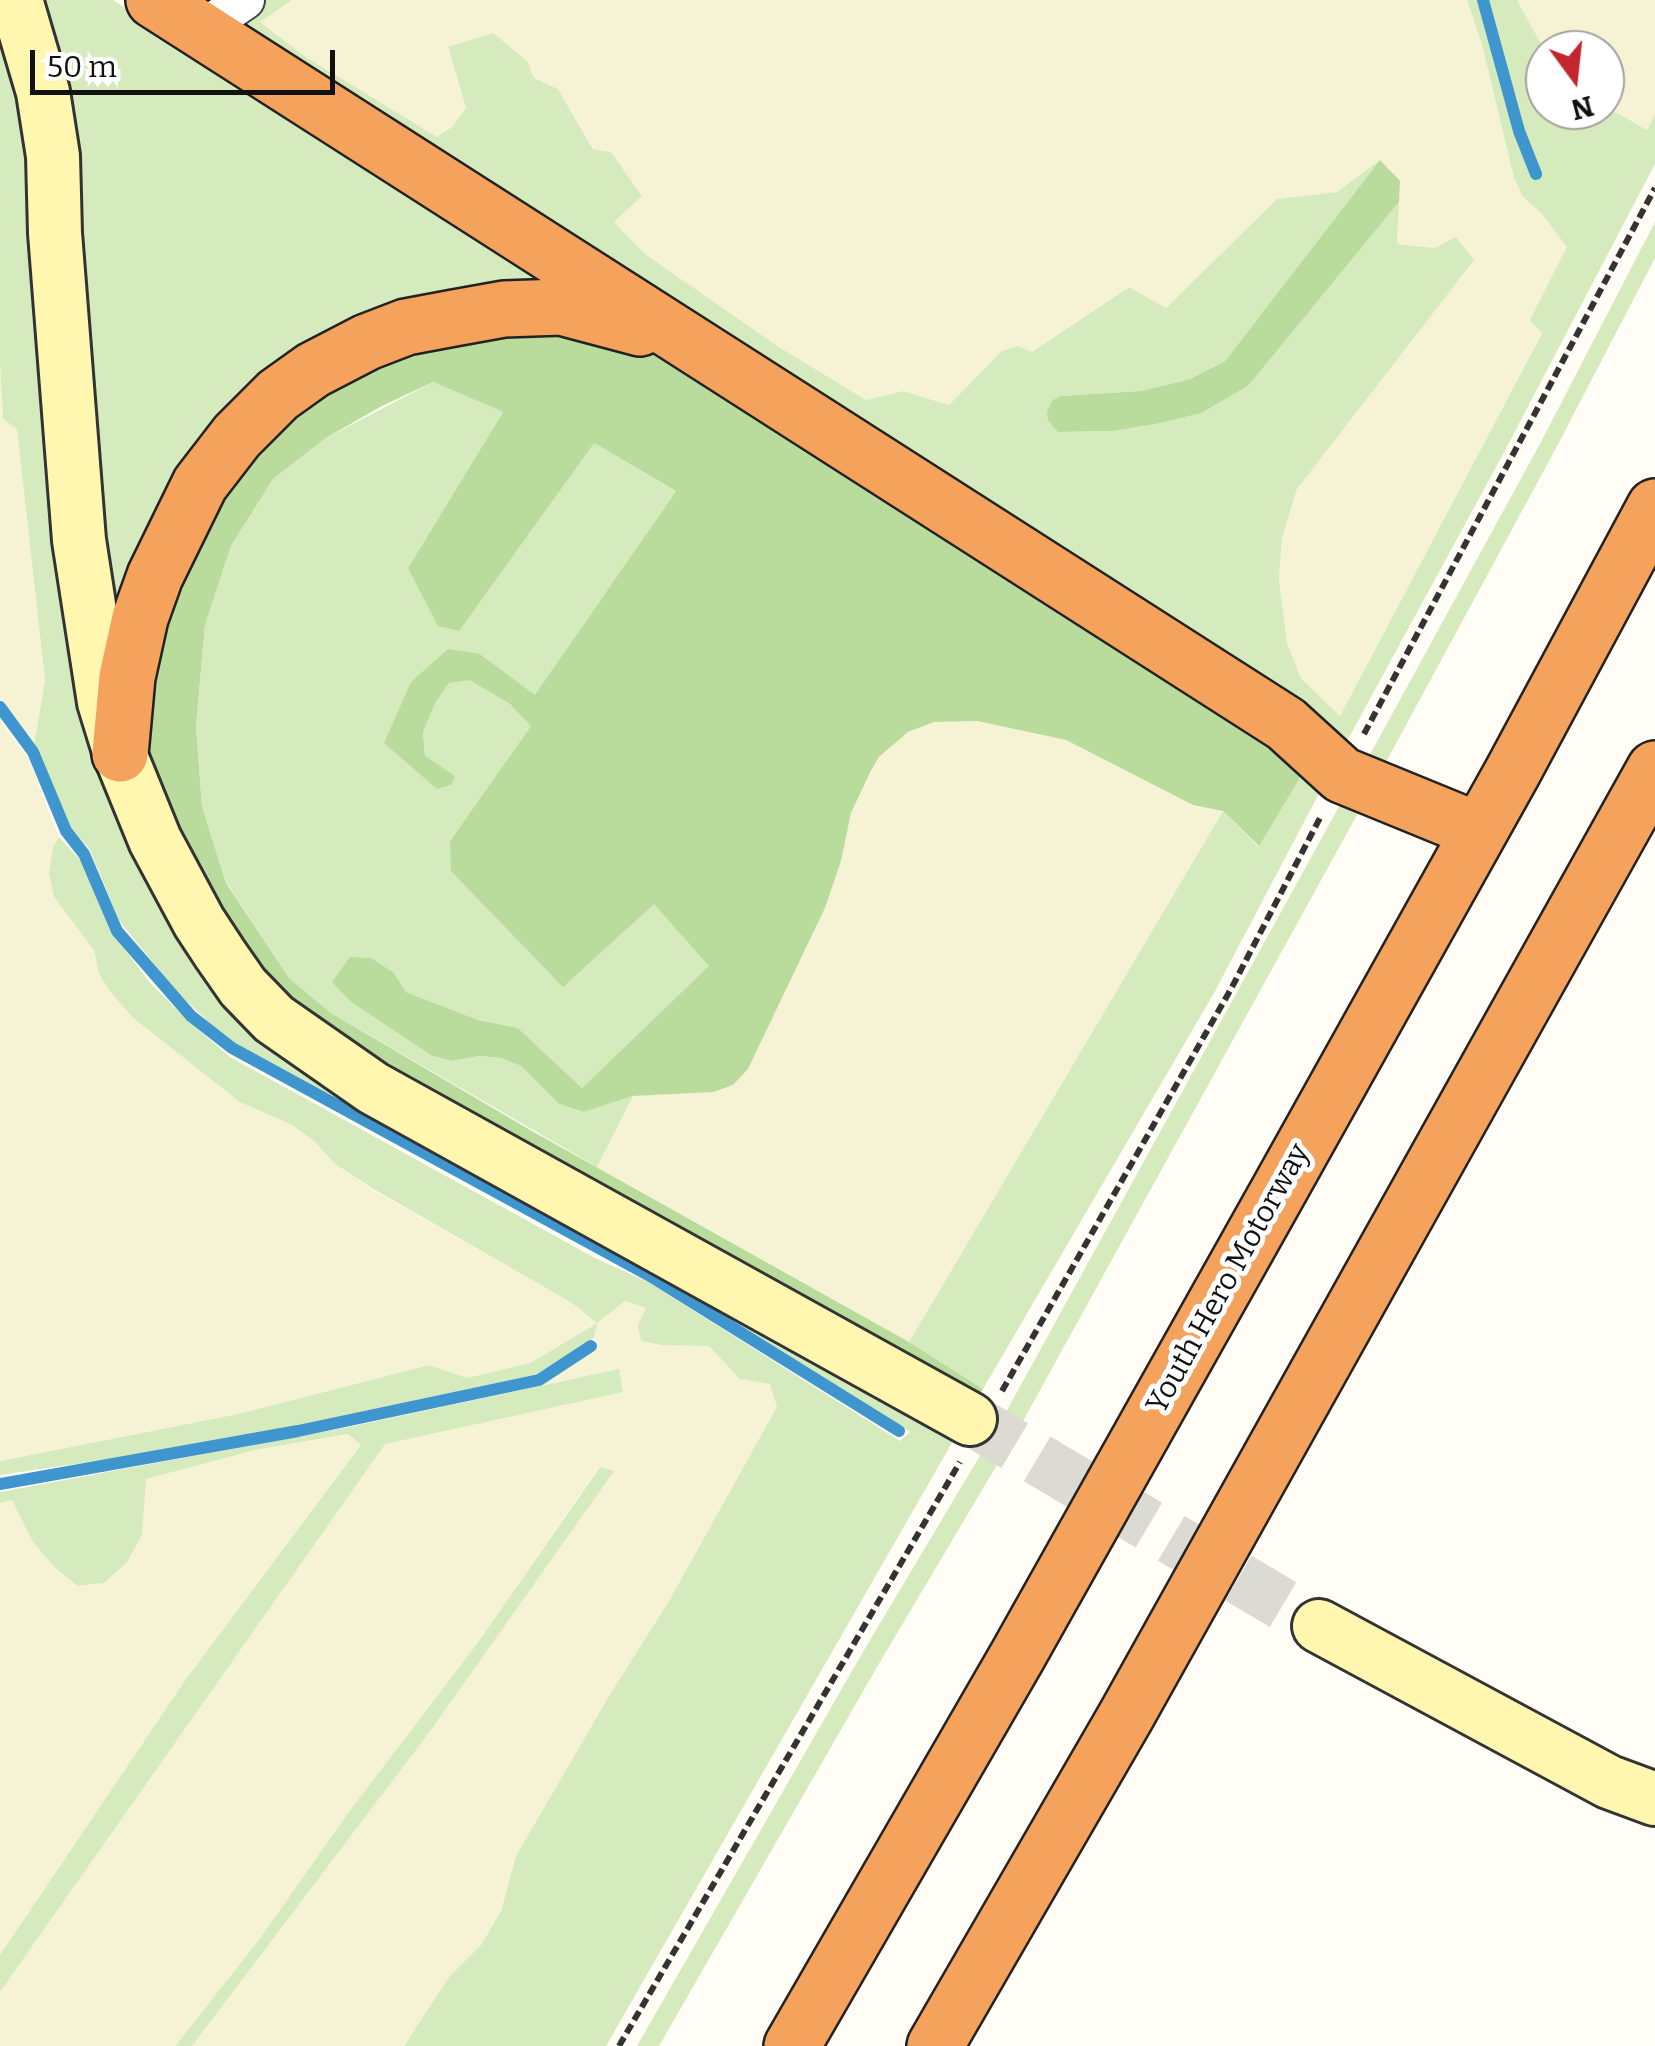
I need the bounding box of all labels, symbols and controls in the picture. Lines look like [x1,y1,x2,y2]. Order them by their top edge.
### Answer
scale bar [35,30,340,92]
north arrow [1525,30,1625,130]
text: 50 m [47,49,117,85]
text: N [1568,89,1597,126]
street label: Youth Hero Motorway [1140,1138,1318,1420]

